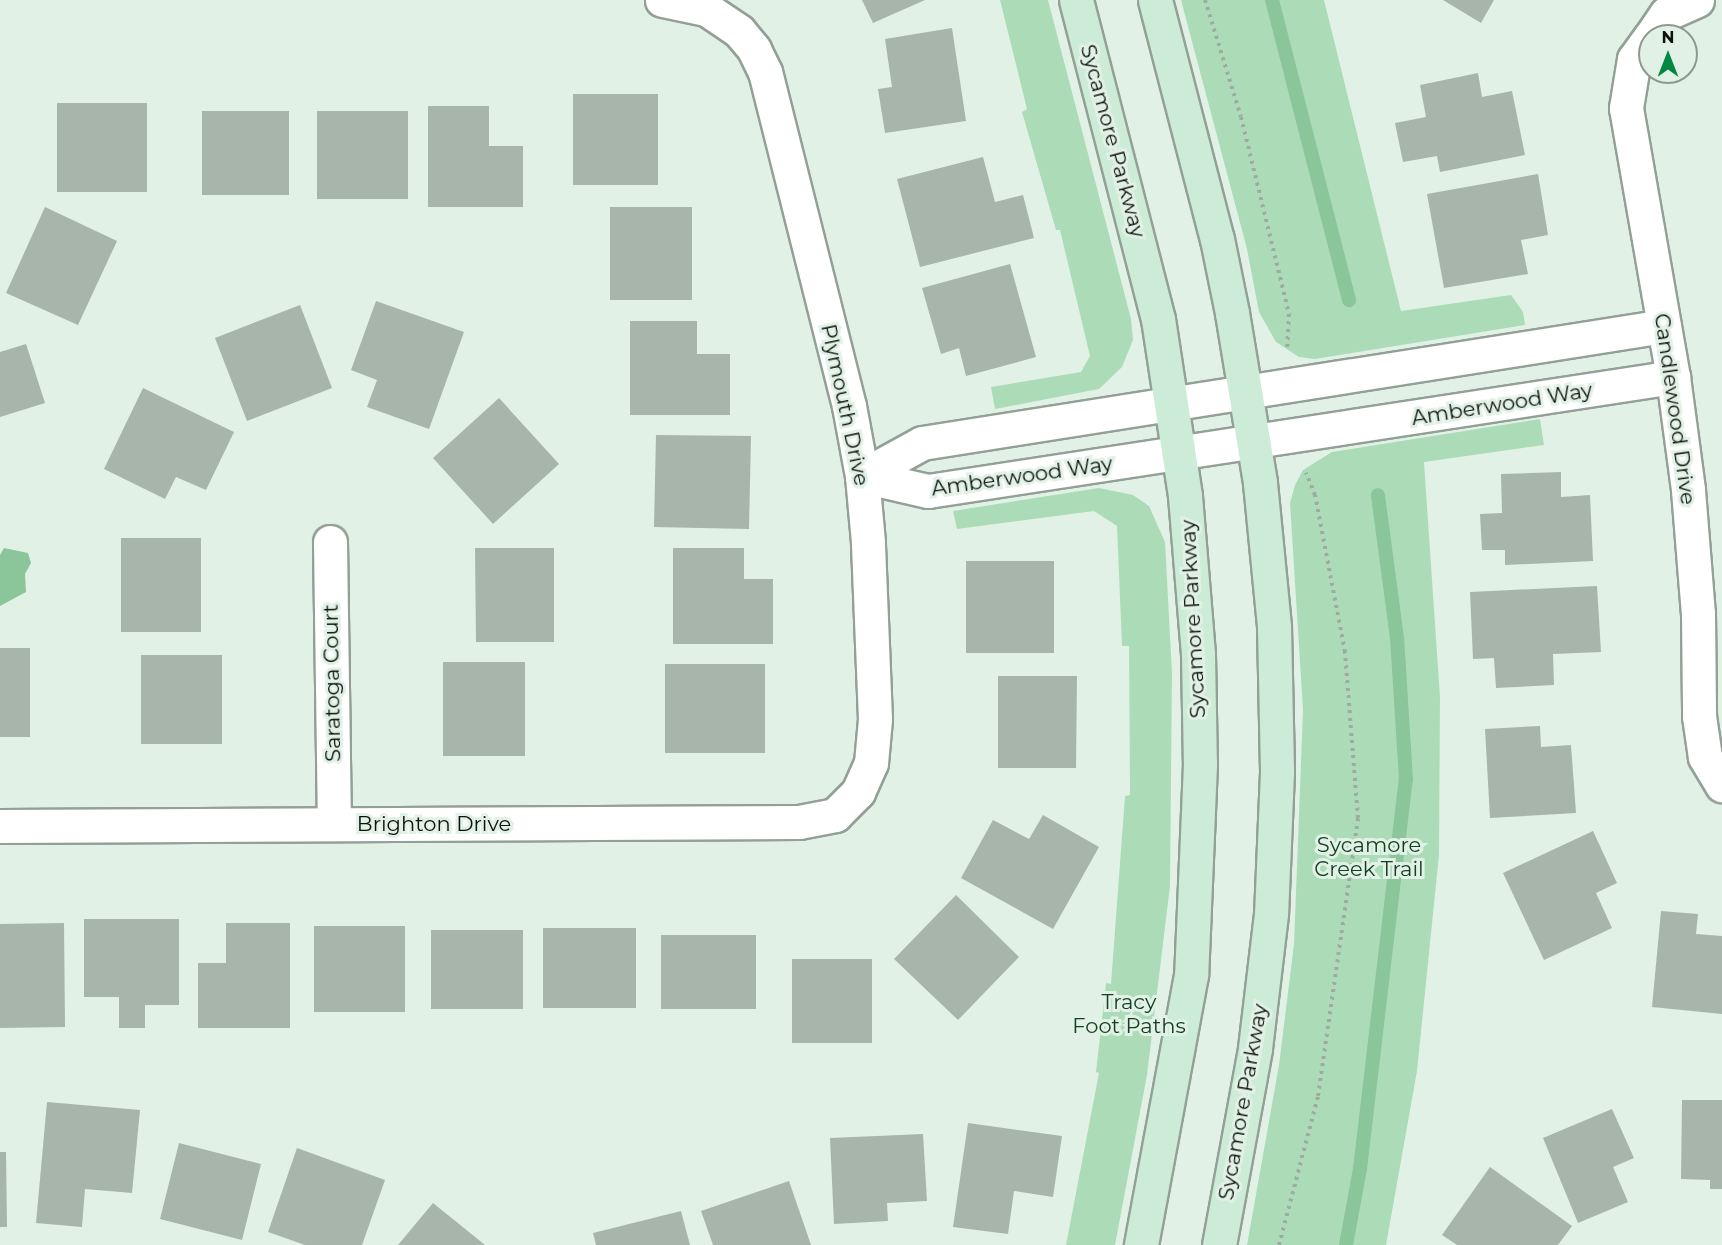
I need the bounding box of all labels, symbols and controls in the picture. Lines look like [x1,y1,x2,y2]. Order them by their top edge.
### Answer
north arrow [1638,24,1698,84]
text: N [1662,28,1674,47]
street label: Sycamore Parkway [1075,42,1151,240]
street label: Candlewood Drive [1649,312,1701,506]
street label: Plymouth Drive [816,322,874,488]
street label: Amberwood Way [1410,377,1594,431]
street label: Amberwood Way [930,451,1114,501]
street label: Sycamore Parkway [1175,519,1211,719]
street label: Saratoga Court [318,604,346,762]
street label: Brighton Drive [357,811,511,837]
park label: Sycamore Creek Trail [1314,832,1424,882]
park label: Tracy Foot Paths [1072,989,1186,1039]
street label: Sycamore Parkway [1213,1002,1273,1202]

